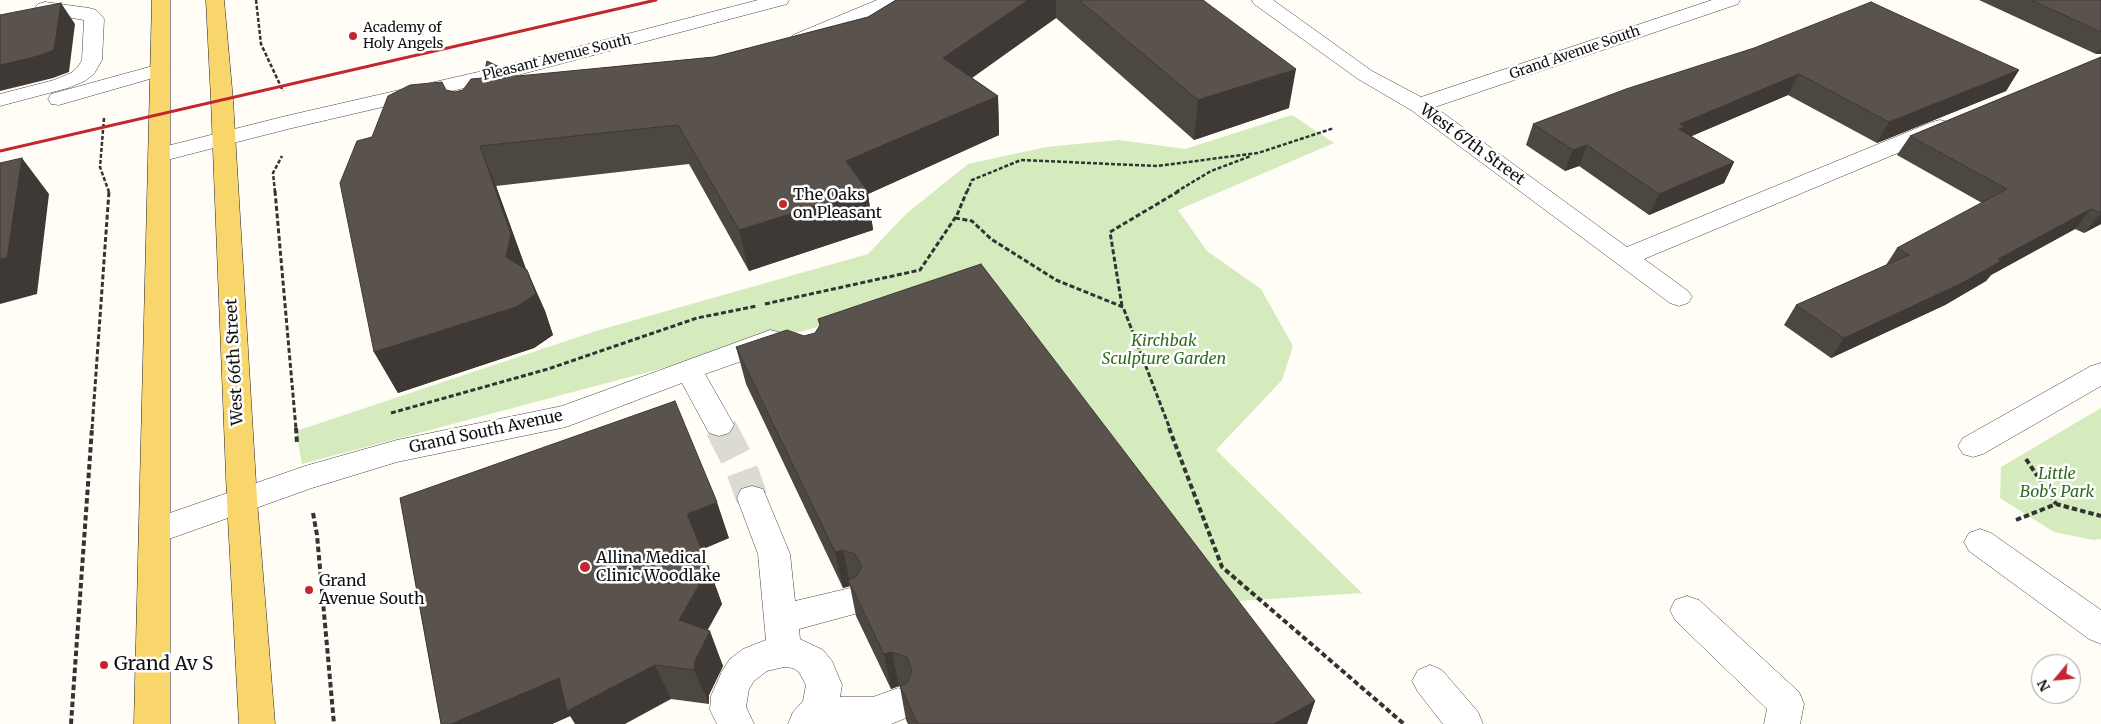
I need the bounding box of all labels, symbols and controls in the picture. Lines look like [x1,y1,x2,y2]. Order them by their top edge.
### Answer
place label: Academy of Holy Angels [363,20,443,52]
street label: Grand Avenue South [1508,23,1642,83]
marker: Academy of Holy Angels [347,30,359,42]
street label: Pleasant Avenue South [481,31,633,85]
street label: West 67th Street [1416,100,1528,190]
place label: The Oaks on Pleasant [793,185,882,223]
marker: The Oaks on Pleasant [777,198,789,210]
street label: West 66th Street [222,298,248,426]
park label: Kirchbak Sculpture Garden [1102,331,1226,369]
street label: Grand South Avenue [407,406,565,458]
park label: Little Bob's Park [2020,464,2094,502]
place label: Allina Medical Clinic Woodlake [596,548,720,586]
marker: Allina Medical Clinic Woodlake [578,560,592,574]
place label: Grand Avenue South [319,571,425,609]
marker: Grand Avenue South [303,584,315,596]
place label: Grand Av S [114,654,213,676]
north arrow [2031,654,2081,704]
marker: Grand Av S [98,659,110,671]
text: N [2033,676,2054,695]

